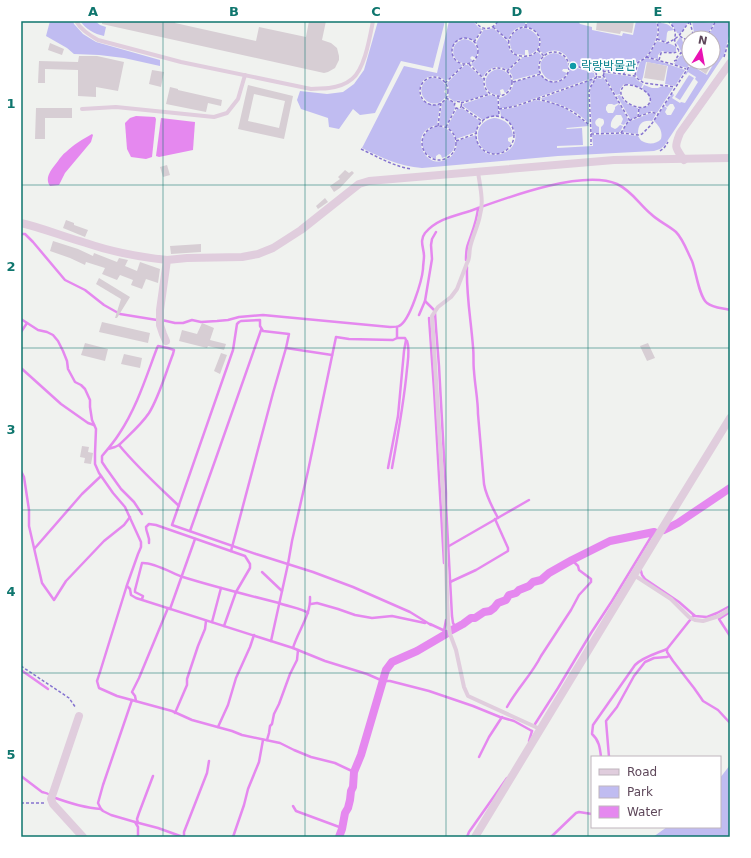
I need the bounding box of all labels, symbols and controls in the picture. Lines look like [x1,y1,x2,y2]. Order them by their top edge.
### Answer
text: A [88,4,98,19]
text: B [229,4,239,19]
text: C [371,4,381,19]
text: D [512,4,523,19]
text: E [654,4,662,19]
north arrow [681,30,721,70]
text: N [697,33,709,48]
place label: 락랑박물관 [581,59,636,73]
marker: 락랑박물관 [568,61,578,71]
text: 1 [6,96,16,111]
text: 2 [6,259,16,274]
text: 3 [6,422,16,437]
text: 4 [6,584,16,599]
text: 5 [6,747,16,762]
legend [591,756,721,828]
text: Road [627,765,657,779]
text: Park [627,785,653,799]
text: Water [627,805,663,819]

